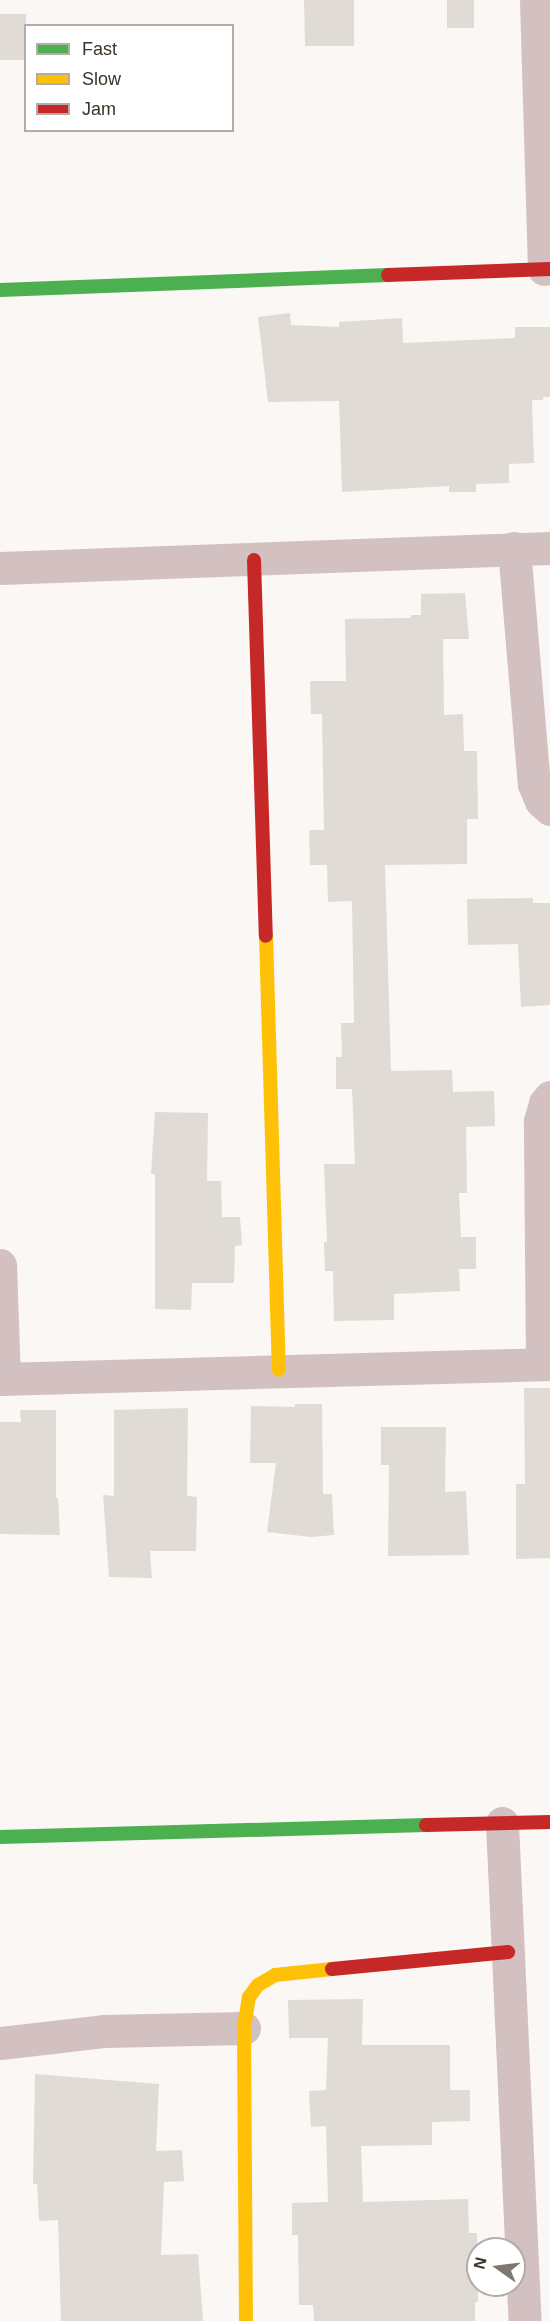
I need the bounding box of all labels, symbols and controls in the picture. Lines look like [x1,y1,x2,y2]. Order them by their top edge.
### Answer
legend [24,24,234,132]
text: Fast [82,39,117,59]
text: Slow [82,69,121,89]
text: Jam [82,99,116,119]
north arrow [466,2237,526,2297]
text: N [470,2255,490,2271]

